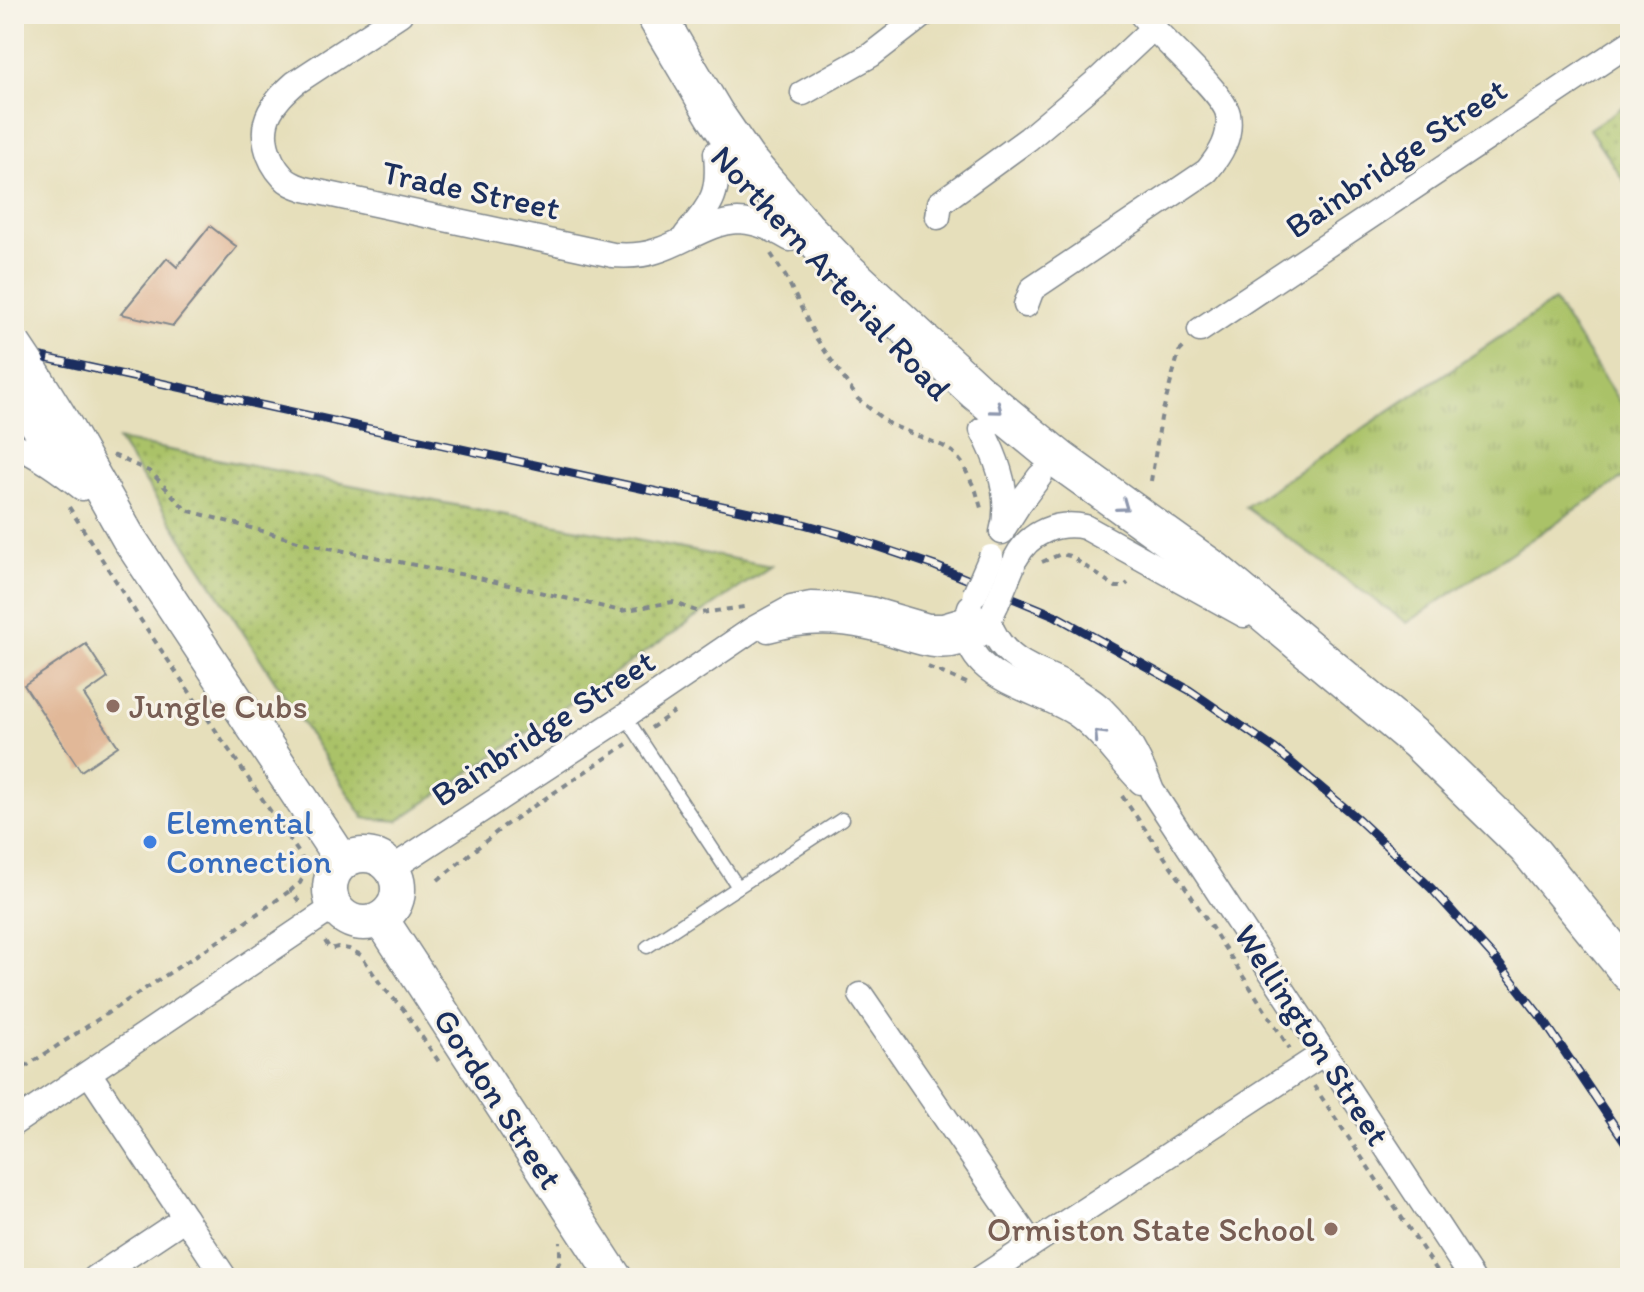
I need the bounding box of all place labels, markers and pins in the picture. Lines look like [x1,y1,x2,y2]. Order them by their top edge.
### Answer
place label: Jungle Cubs [129,686,308,727]
marker: Jungle Cubs [104,697,122,715]
place label: Elemental Connection [166,802,332,882]
marker: Elemental Connection [141,833,159,851]
place label: Ormiston State School [987,1209,1315,1250]
marker: Ormiston State School [1322,1220,1340,1238]

